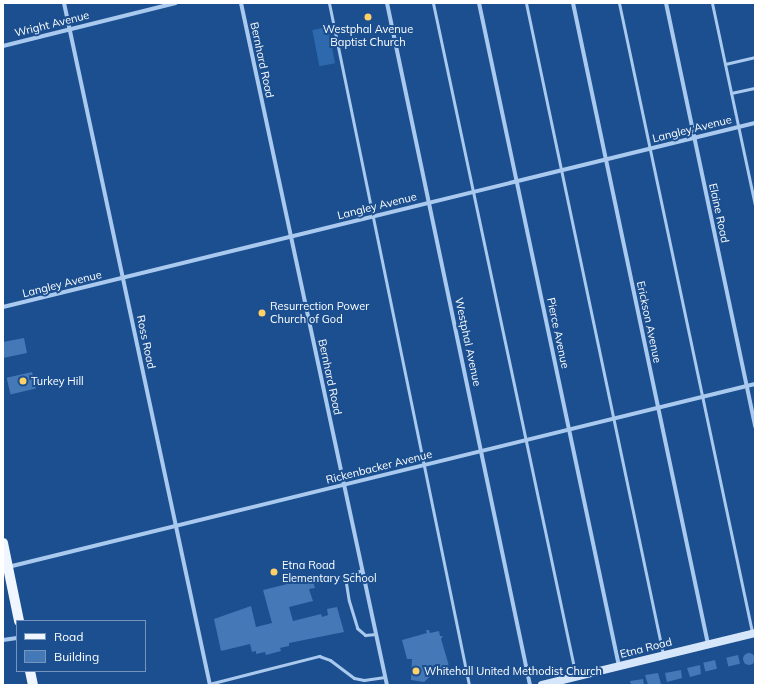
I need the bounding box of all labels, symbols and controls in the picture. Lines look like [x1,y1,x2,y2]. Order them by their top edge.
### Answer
street label: Wright Avenue [13,8,91,40]
marker: Westphal Avenue Baptist Church [363,12,373,22]
street label: Bernhard Road [248,21,276,99]
place label: Westphal Avenue Baptist Church [323,23,413,49]
street label: Langley Avenue [651,113,733,145]
street label: Elaine Road [706,182,732,244]
street label: Langley Avenue [336,190,418,222]
street label: Langley Avenue [21,268,103,300]
street label: Erickson Avenue [634,280,664,364]
street label: Westphal Avenue [452,296,484,388]
street label: Pierce Avenue [544,296,572,370]
place label: Resurrection Power Church of God [270,300,369,326]
marker: Resurrection Power Church of God [257,308,267,318]
street label: Ross Road [134,314,158,370]
street label: Bernhard Road [316,338,344,416]
place label: Turkey Hill [31,374,84,388]
marker: Turkey Hill [18,376,28,386]
street label: Rickenbacker Avenue [325,447,433,487]
place label: Etna Road Elementary School [282,559,377,585]
marker: Etna Road Elementary School [269,567,279,577]
legend [16,620,146,672]
text: Road [54,629,83,644]
street label: Etna Road [619,635,673,661]
text: Building [54,649,99,664]
place label: Whitehall United Methodist Church [424,664,602,678]
marker: Whitehall United Methodist Church [411,666,421,676]

